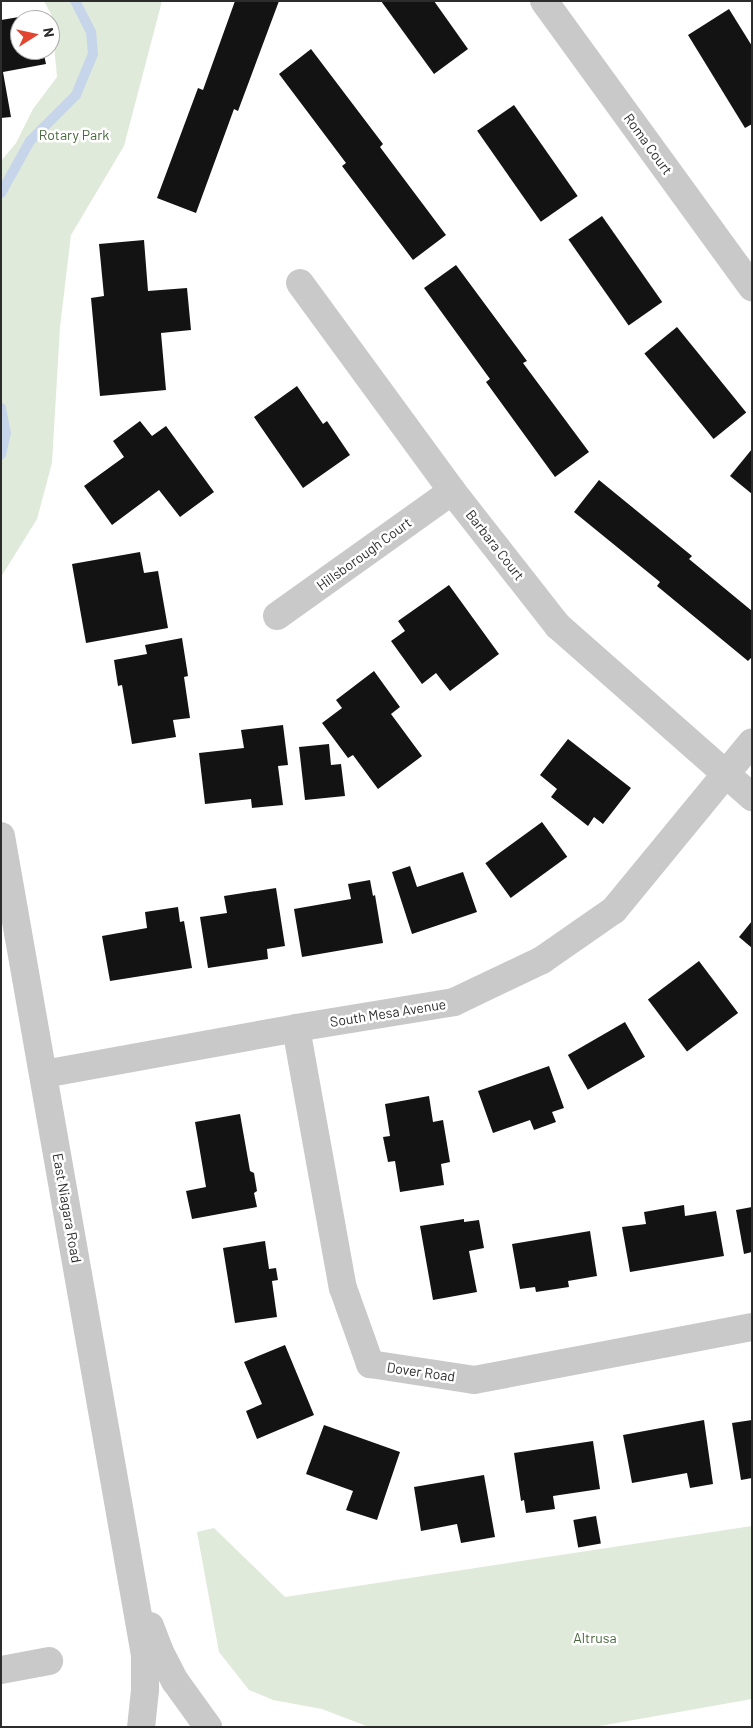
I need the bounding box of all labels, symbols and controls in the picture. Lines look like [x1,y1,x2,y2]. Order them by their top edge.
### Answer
north arrow [10,10,60,60]
text: N [40,26,58,39]
street label: Roma Court [620,110,676,178]
park label: Rotary Park [39,127,109,143]
street label: Barbara Court [462,506,528,584]
street label: Hillsborough Court [313,514,415,594]
street label: South Mesa Avenue [329,996,447,1030]
street label: East Niagara Road [49,1152,85,1264]
street label: Dover Road [386,1359,456,1385]
park label: Altrusa [573,1630,617,1646]

